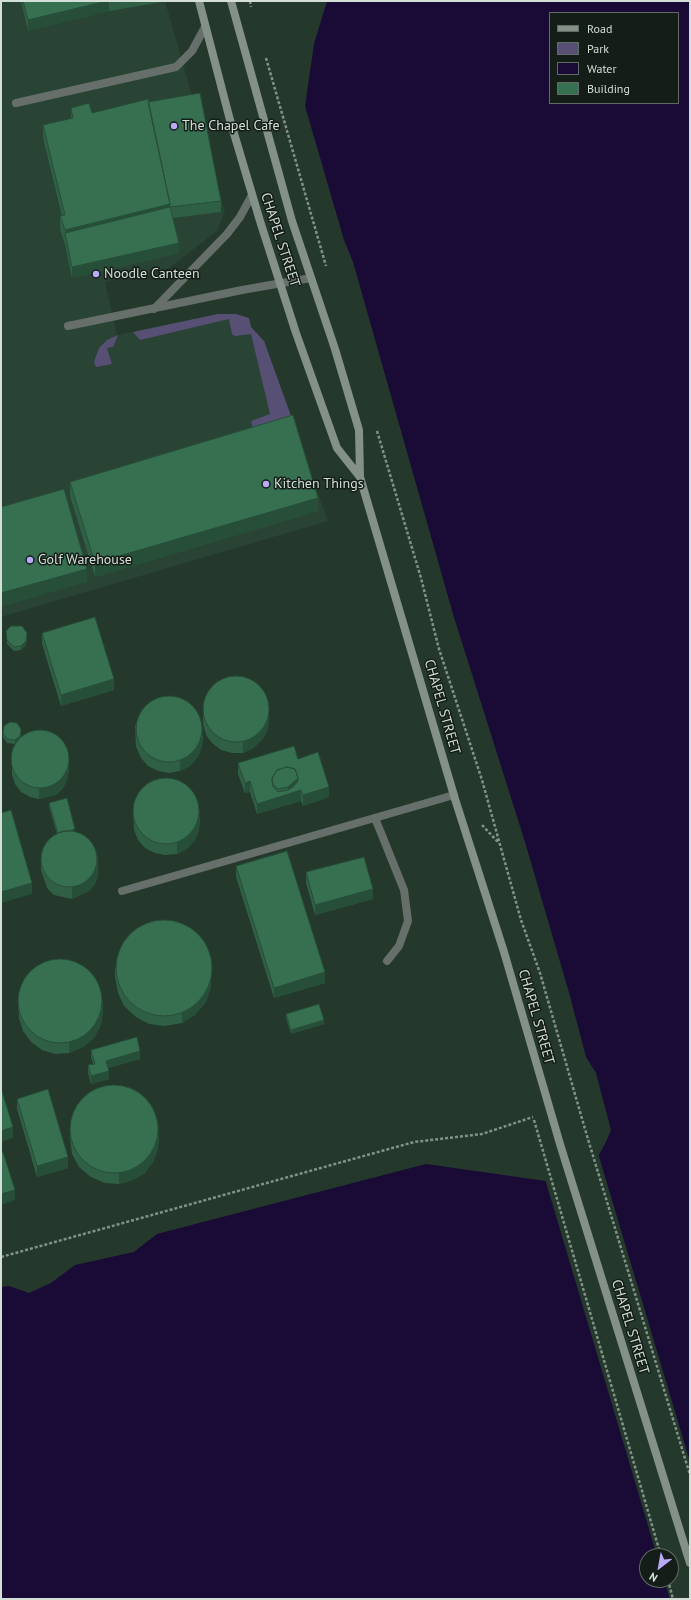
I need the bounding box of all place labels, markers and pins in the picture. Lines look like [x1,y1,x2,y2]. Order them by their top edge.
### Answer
place label: The Chapel Cafe [182,118,280,134]
marker: The Chapel Cafe [169,121,179,131]
place label: Noodle Canteen [104,266,200,282]
marker: Noodle Canteen [91,269,101,279]
place label: Kitchen Things [274,476,364,492]
marker: Kitchen Things [261,479,271,489]
place label: Golf Warehouse [38,552,132,568]
marker: Golf Warehouse [25,555,35,565]

